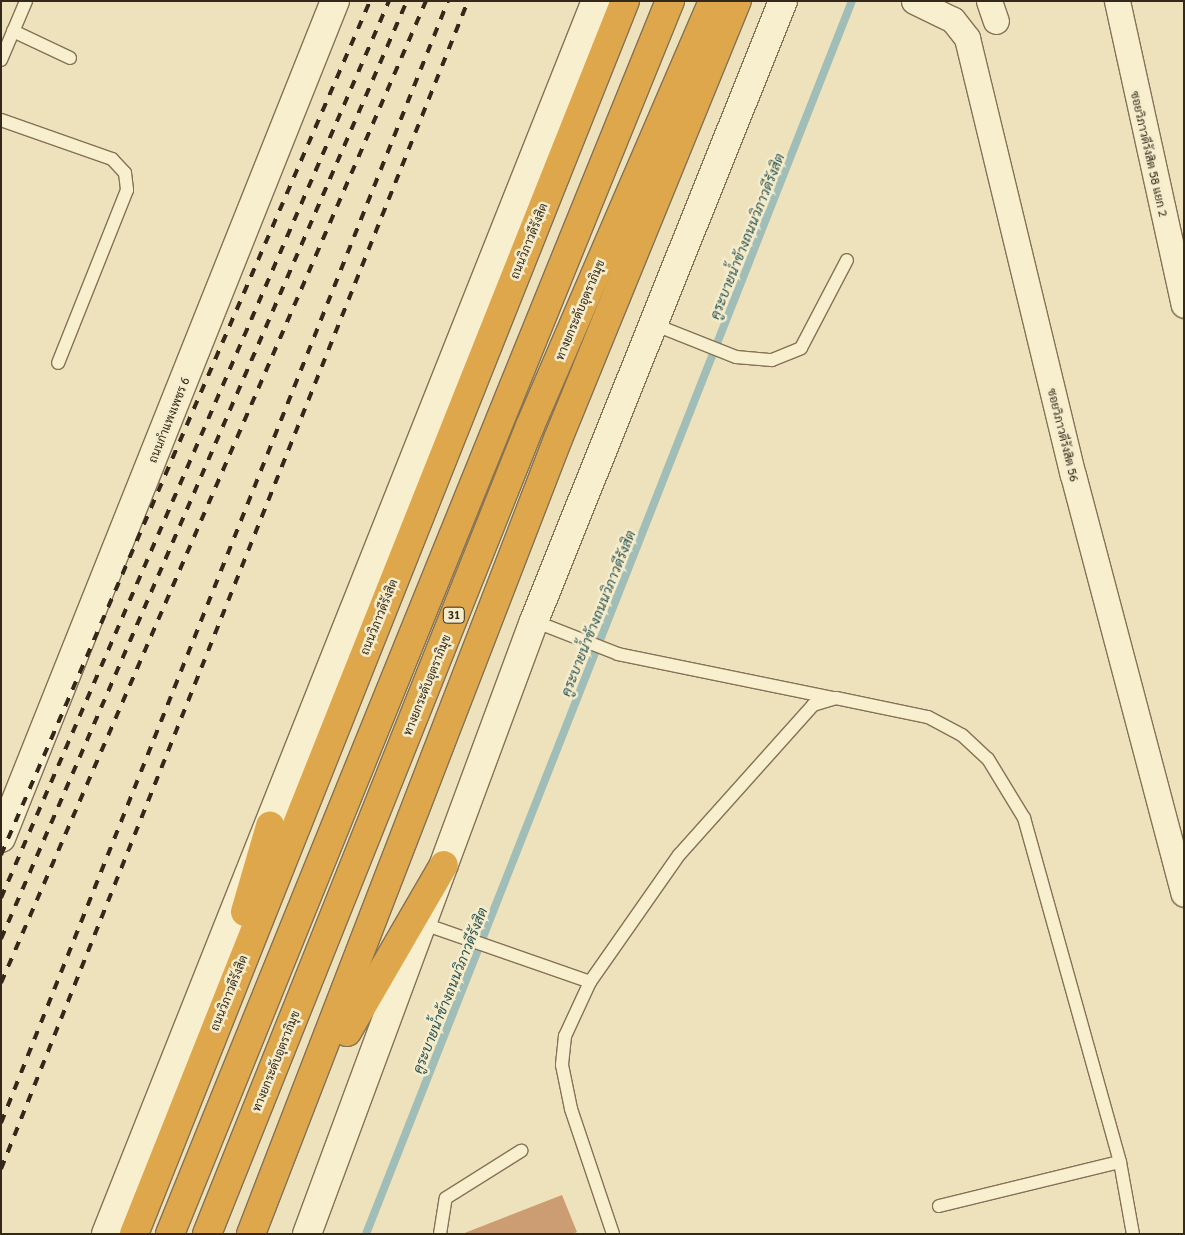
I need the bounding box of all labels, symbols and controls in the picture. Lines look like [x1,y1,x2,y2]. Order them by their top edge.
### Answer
street label: ซอยวิภาวดีรังสิต 58 แยก 2 [1128,90,1170,218]
water label: คูระบายน้ำข้างถนนวิภาวดีรังสิต [705,151,787,321]
street label: ถนนวิภาวดีรังสิต [507,201,551,281]
street label: ทางยกระดับอุตราภิมุข [552,258,608,362]
street label: ถนนกำแพงเพชร 6 [145,375,193,465]
street label: ซอยวิภาวดีรังสิต 56 [1044,387,1082,483]
water label: คูระบายน้ำข้างถนนวิภาวดีรังสิต [556,528,638,698]
street label: ถนนวิภาวดีรังสิต [357,577,401,657]
road number: 31 [443,606,465,624]
street label: ทางยกระดับอุตราภิมุข [400,632,454,738]
water label: คูระบายน้ำข้างถนนวิภาวดีรังสิต [408,905,490,1075]
street label: ถนนวิภาวดีรังสิต [207,953,251,1033]
street label: ทางยกระดับอุตราภิมุข [249,1008,303,1114]

